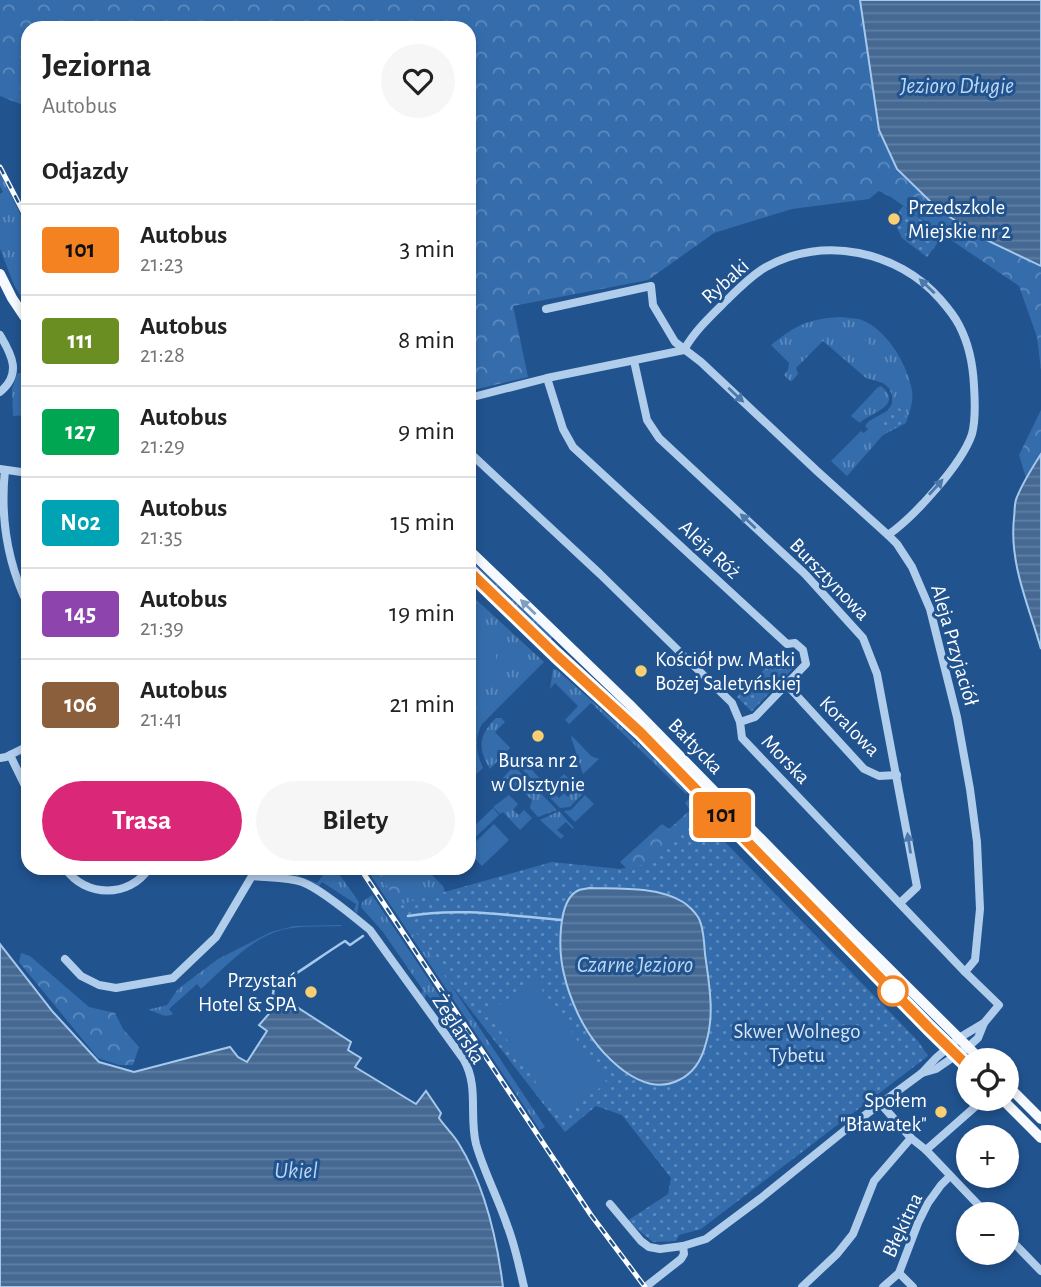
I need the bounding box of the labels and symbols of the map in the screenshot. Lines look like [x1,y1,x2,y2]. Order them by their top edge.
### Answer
water label: Jezioro Długie [899,75,1014,98]
place label: Przedszkole Miejskie nr 2 [908,197,1011,242]
marker: Przedszkole Miejskie nr 2 [886,211,902,227]
street label: Rybaki [698,255,753,308]
one-way arrow [919,278,936,294]
one-way arrow [727,386,744,402]
one-way arrow [928,479,944,496]
one-way arrow [740,514,757,530]
street label: Aleja Róż [675,516,744,583]
street label: Bursztynowa [786,534,874,625]
street label: Aleja Przyjaciół [927,582,982,709]
one-way arrow [520,600,537,616]
place label: Kościół pw. Matki Bożej Saletyńskiej [655,649,801,694]
marker: Kościół pw. Matki Bożej Saletyńskiej [633,663,649,679]
street label: Koralowa [815,692,884,761]
street label: Bałtycka [664,714,727,779]
marker: Bursa nr 2 w Olsztynie [530,728,546,744]
street label: Morska [757,731,814,788]
place label: Bursa nr 2 w Olsztynie [491,750,585,795]
line badge: 101 [682,792,762,838]
one-way arrow [903,831,914,853]
water label: Czarne Jezioro [577,954,693,977]
place label: Przystań Hotel & SPA [198,970,297,1015]
unlabelled marker [878,976,908,1006]
marker: Przystań Hotel & SPA [303,984,319,1000]
street label: Żeglarska [428,990,490,1068]
park label: Skwer Wolnego Tybetu [733,1021,861,1066]
place label: Społem "Bławatek" [840,1090,927,1135]
marker: Społem "Bławatek" [933,1104,949,1120]
water label: Ukiel [274,1160,318,1183]
street label: Błękitna [878,1190,927,1261]

